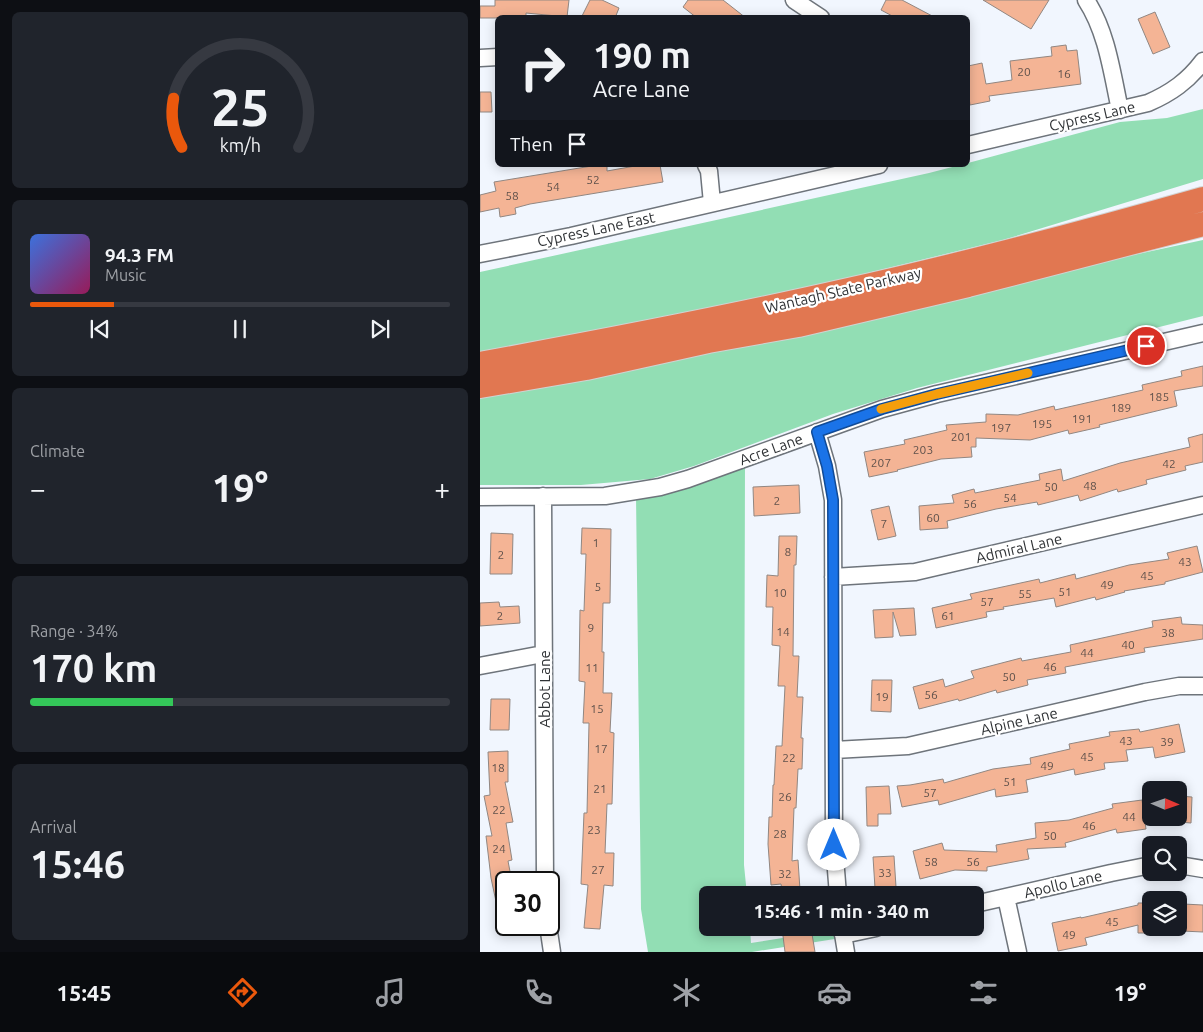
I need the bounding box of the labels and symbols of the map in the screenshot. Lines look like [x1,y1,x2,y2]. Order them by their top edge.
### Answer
house number: 20 [1017,65,1031,78]
house number: 16 [1057,67,1071,80]
street label: Cypress Lane [1047,98,1137,134]
house number: 52 [586,173,600,186]
house number: 54 [546,180,560,193]
house number: 58 [505,189,519,202]
street label: Cypress Lane East [536,208,656,250]
street label: Wantagh State Parkway [763,264,923,316]
pin [1125,325,1167,367]
house number: 185 [1149,390,1169,403]
house number: 189 [1111,401,1131,414]
house number: 191 [1072,412,1092,425]
house number: 195 [1032,417,1052,430]
house number: 197 [991,421,1011,434]
street label: Acre Lane [737,430,805,468]
house number: 201 [951,430,971,443]
house number: 203 [913,443,933,456]
house number: 207 [871,456,891,469]
house number: 42 [1162,457,1176,470]
house number: 48 [1083,479,1097,492]
house number: 50 [1044,480,1058,493]
house number: 54 [1003,491,1017,504]
house number: 2 [774,494,780,507]
house number: 56 [963,497,977,510]
house number: 60 [926,511,940,524]
house number: 7 [881,517,887,530]
street label: Admiral Lane [974,530,1064,566]
house number: 1 [593,536,599,549]
house number: 8 [785,545,792,558]
house number: 2 [498,548,504,561]
house number: 43 [1178,555,1192,568]
house number: 45 [1140,569,1154,582]
house number: 49 [1100,578,1114,591]
house number: 5 [595,580,601,593]
house number: 51 [1058,585,1072,598]
house number: 10 [773,586,787,599]
house number: 55 [1018,587,1032,600]
house number: 57 [980,595,994,608]
house number: 2 [497,609,503,622]
house number: 61 [941,609,955,622]
house number: 9 [588,621,594,634]
house number: 14 [776,625,790,638]
house number: 38 [1161,626,1175,639]
house number: 40 [1121,638,1135,651]
house number: 44 [1080,646,1094,659]
street label: Abbot Lane [536,650,553,728]
house number: 46 [1043,660,1057,673]
house number: 11 [585,661,599,674]
house number: 50 [1002,670,1016,683]
house number: 56 [924,688,938,701]
house number: 19 [875,690,889,703]
house number: 15 [590,702,604,715]
street label: Alpine Lane [979,704,1059,738]
house number: 43 [1119,734,1133,747]
house number: 39 [1160,735,1174,748]
house number: 17 [594,742,608,755]
house number: 45 [1080,750,1094,763]
house number: 22 [782,751,796,764]
house number: 49 [1040,759,1054,772]
house number: 18 [491,761,505,774]
house number: 51 [1003,775,1017,788]
north arrow [1142,781,1188,826]
house number: 21 [593,782,607,795]
house number: 57 [923,786,937,799]
house number: 26 [778,790,792,803]
house number: 22 [492,803,506,816]
house number: 44 [1122,810,1136,823]
position arrow [807,818,859,870]
house number: 46 [1082,819,1096,832]
house number: 23 [587,823,601,836]
house number: 28 [773,827,787,840]
house number: 50 [1043,829,1057,842]
house number: 24 [492,842,506,855]
house number: 58 [924,855,938,868]
house number: 56 [966,855,980,868]
house number: 27 [591,863,605,876]
house number: 33 [878,866,892,879]
house number: 32 [778,867,792,880]
street label: Apollo Lane [1022,867,1104,901]
speed limit sign: 30 [495,871,560,936]
house number: 45 [1105,915,1119,928]
house number: 49 [1062,928,1076,941]

